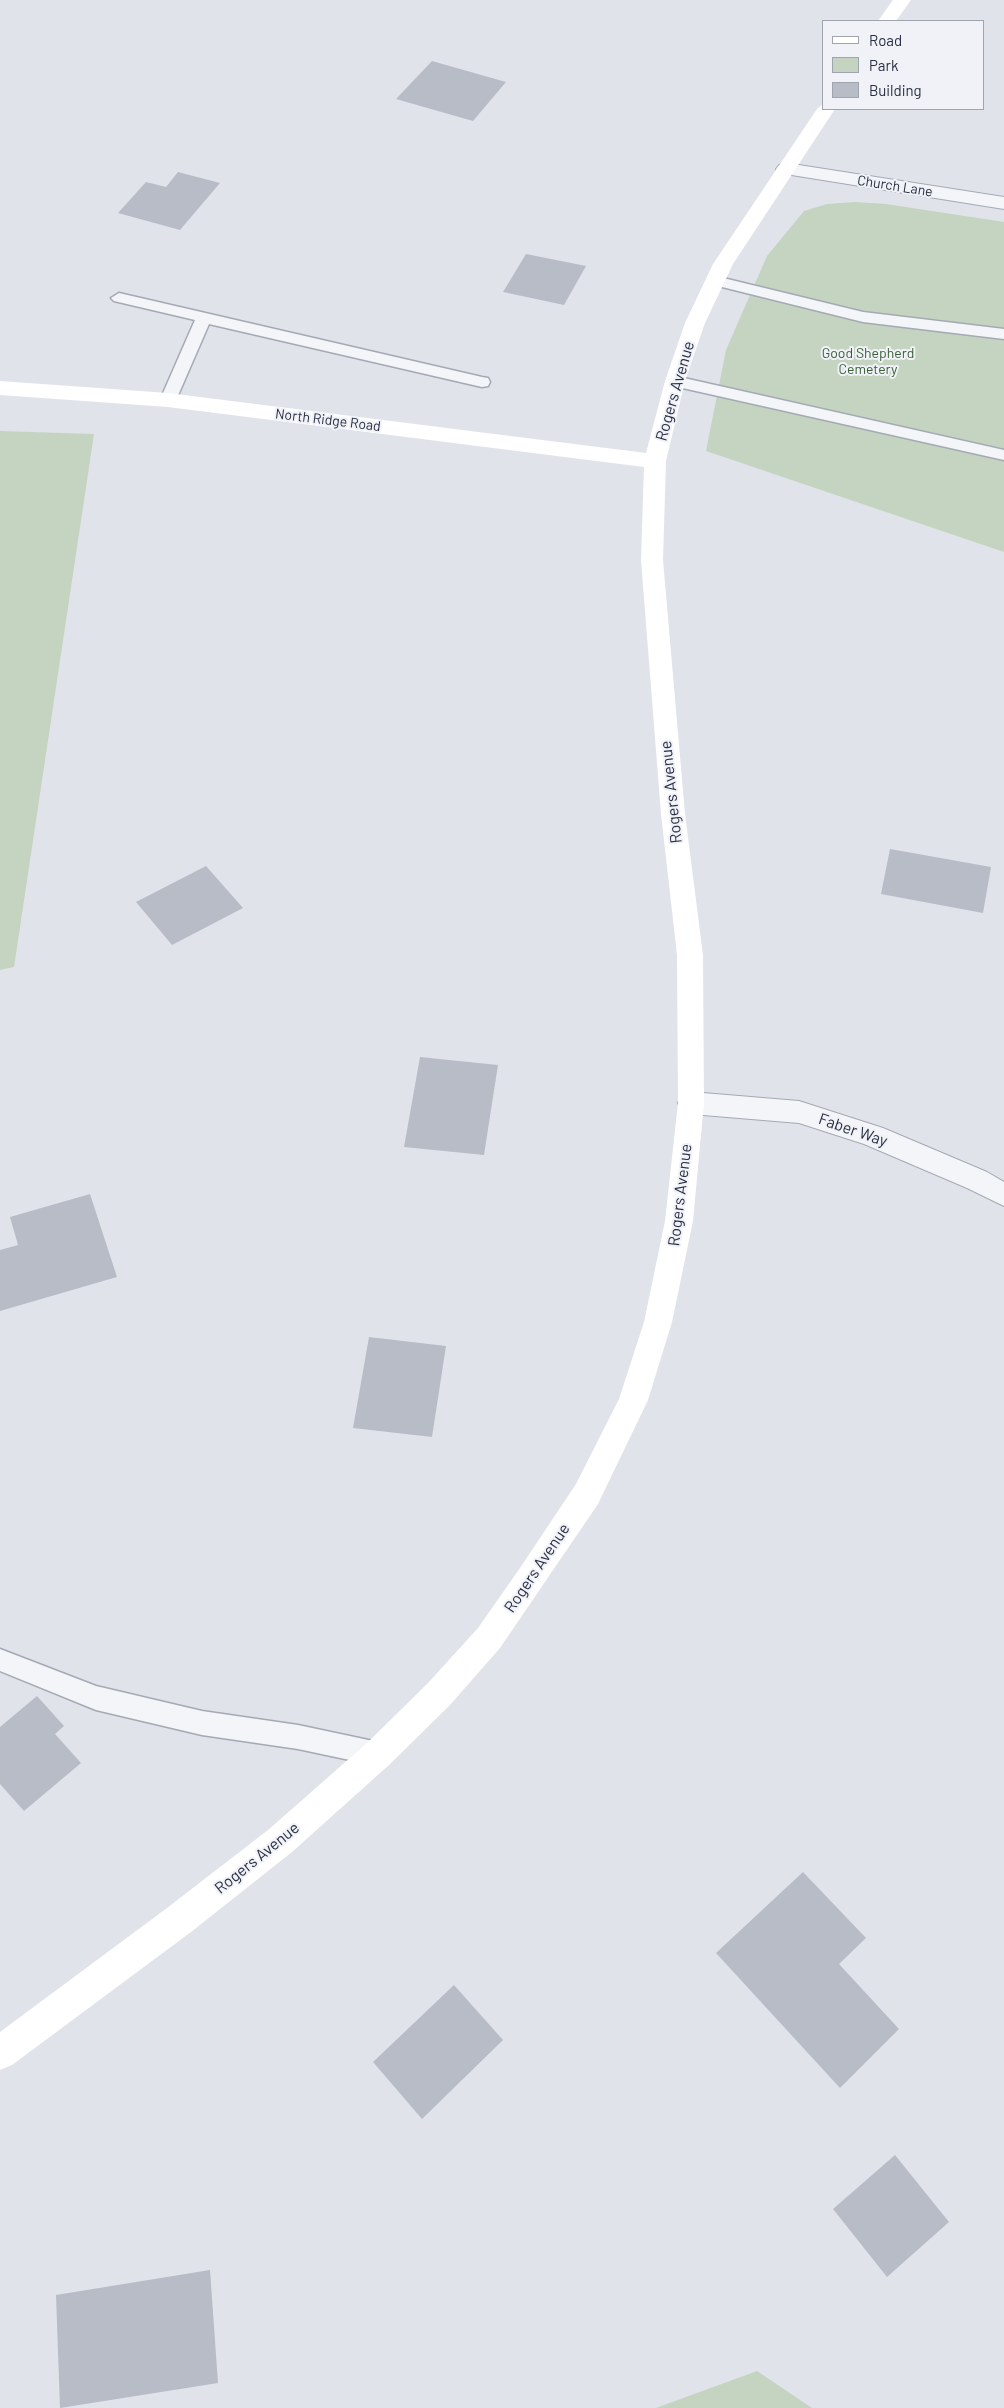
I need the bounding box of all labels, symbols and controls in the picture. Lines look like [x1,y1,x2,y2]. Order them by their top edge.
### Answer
legend [822,20,984,110]
text: Road [869,31,902,49]
text: Park [869,56,898,74]
text: Building [869,81,922,99]
street label: Church Lane [856,172,934,200]
street label: Rogers Avenue [652,339,698,443]
park label: Good Shepherd Cemetery [822,345,914,378]
street label: North Ridge Road [274,405,382,435]
street label: Rogers Avenue [656,740,686,844]
street label: Faber Way [816,1109,890,1151]
street label: Rogers Avenue [664,1143,696,1247]
street label: Rogers Avenue [500,1520,574,1616]
street label: Rogers Avenue [211,1818,303,1898]

